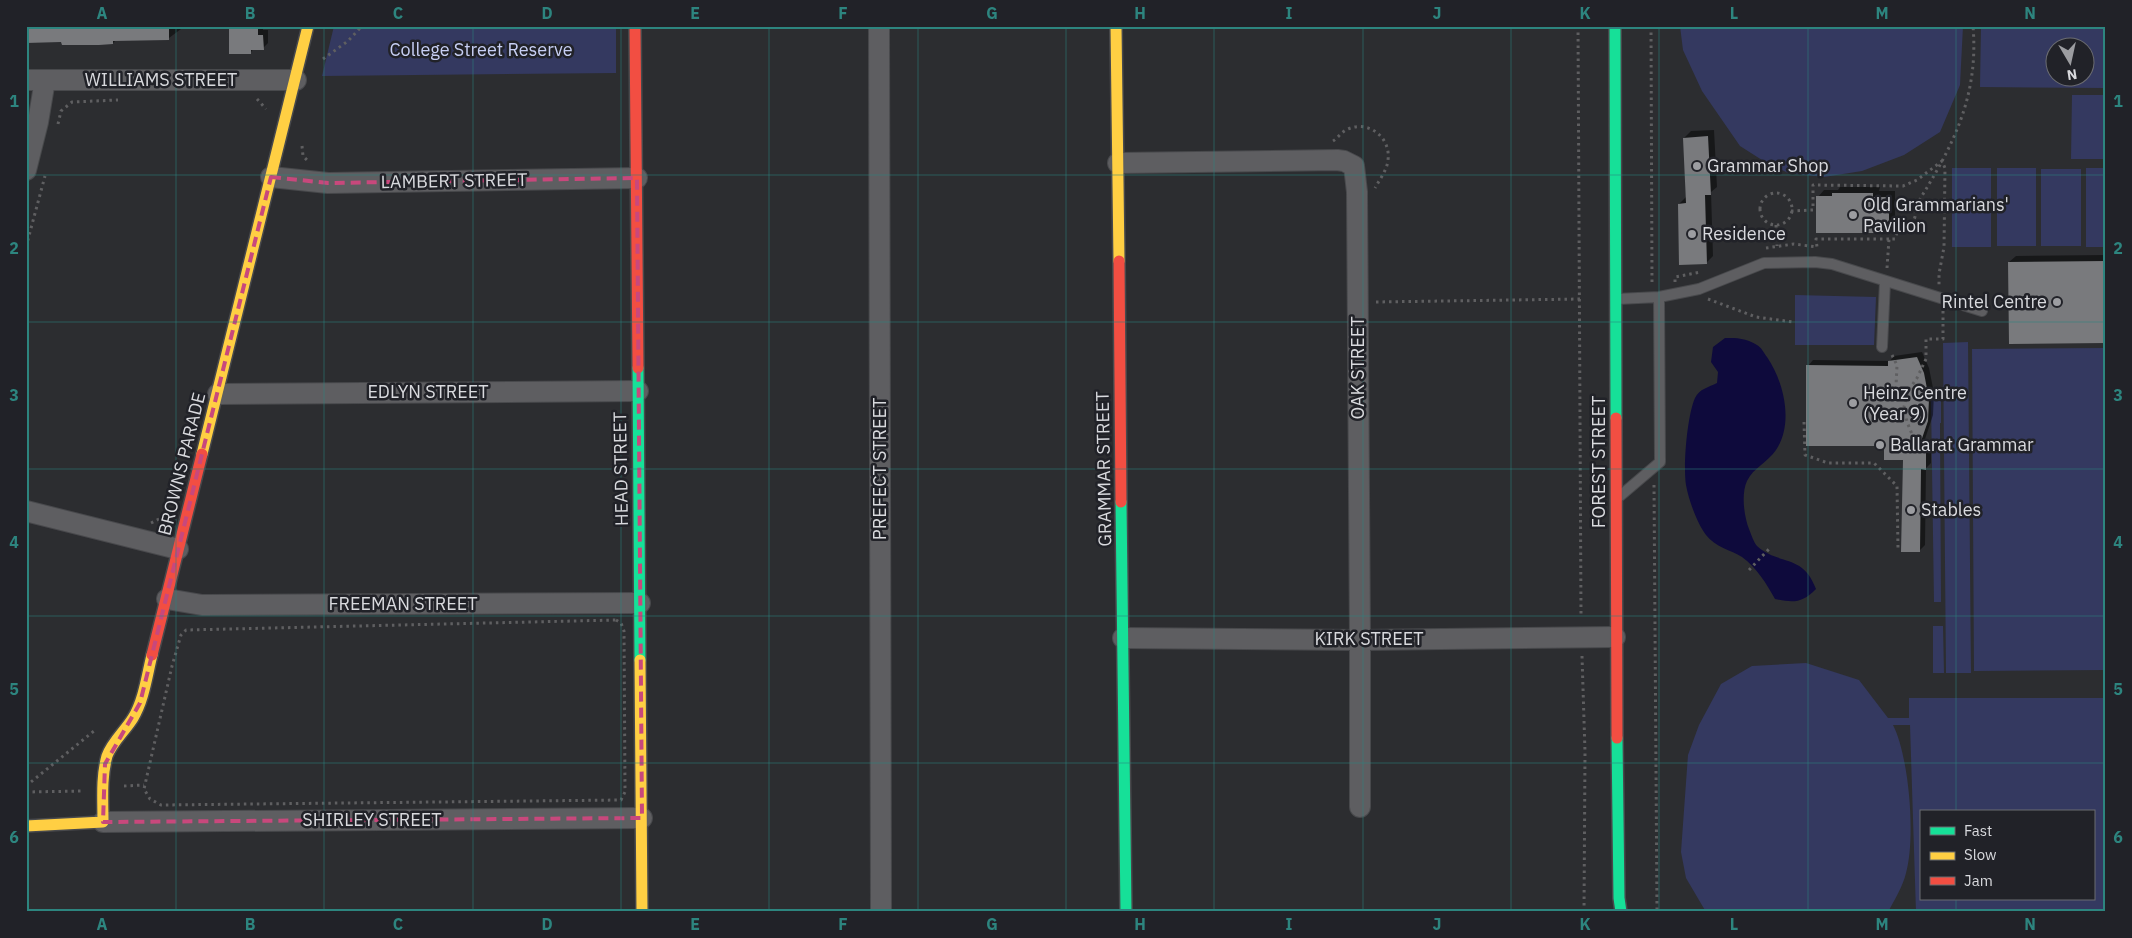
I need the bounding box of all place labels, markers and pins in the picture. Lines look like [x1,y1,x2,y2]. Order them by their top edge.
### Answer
place label: Grammar Shop [1707,154,1829,177]
marker: Grammar Shop [1691,160,1703,172]
place label: Old Grammarians' Pavilion [1863,193,2009,237]
marker: Old Grammarians' Pavilion [1847,209,1859,221]
place label: Residence [1702,222,1786,245]
marker: Residence [1686,228,1698,240]
place label: Rintel Centre [1941,290,2047,313]
marker: Rintel Centre [2051,296,2063,308]
place label: Heinz Centre (Year 9) [1863,381,1967,425]
marker: Heinz Centre (Year 9) [1847,397,1859,409]
place label: Ballarat Grammar [1890,433,2034,456]
marker: Ballarat Grammar [1874,439,1886,451]
place label: Stables [1921,498,1981,521]
marker: Stables [1905,504,1917,516]

